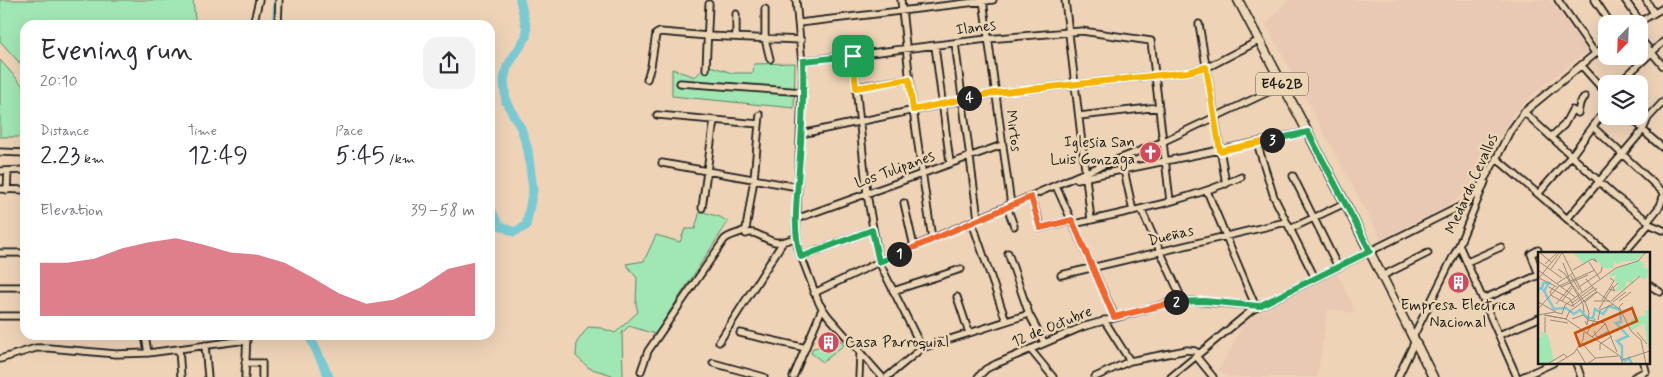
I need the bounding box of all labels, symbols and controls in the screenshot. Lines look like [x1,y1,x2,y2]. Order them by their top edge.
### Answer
north arrow [1598,15,1648,65]
map controls [1598,15,1648,125]
street label: Ilanes [955,16,997,40]
text: Evening run [40,33,193,70]
pin [832,35,874,77]
button: share [423,37,475,89]
icon: arrive [839,42,867,70]
text: 20:10 [40,71,78,92]
road number: E462B [1256,72,1308,96]
button: layers [1598,75,1648,125]
pin: 4 [956,86,982,110]
text: 4 [965,89,974,107]
street label: Mirtos [1000,109,1026,153]
text: Distance [40,122,89,140]
text: Time [188,122,217,140]
text: Pace [335,122,363,140]
pin: 3 [1260,128,1284,152]
text: 3 [1269,131,1276,149]
street label: Medardo Cevallos [1441,131,1503,237]
place label: Iglesia San Luis Gonzaga [1050,133,1135,171]
text: 2.23 [40,140,80,173]
text: 12:49 [188,140,248,173]
text: 5:45 [335,140,385,173]
church icon: Iglesia San Luis Gonzaga [1139,140,1163,164]
street label: Los Tulipanes [852,146,938,194]
text: km [80,150,105,168]
text: /km [385,150,415,168]
text: Elevation [40,200,103,221]
text: 39–58 m [410,200,475,221]
street label: Dueñas [1146,221,1196,251]
pin: 1 [886,242,912,266]
text: 1 [896,245,903,263]
inset map [1538,252,1650,364]
building icon: Empresa Electrica Nacional [1446,271,1470,295]
pin: 2 [1164,290,1188,314]
text: 2 [1173,293,1180,311]
place label: Empresa Electrica Nacional [1400,296,1516,333]
street label: 12 de Octubre [1009,302,1096,352]
building icon: Casa Parroquial [817,331,841,355]
place label: Casa Parroquial [845,333,949,353]

